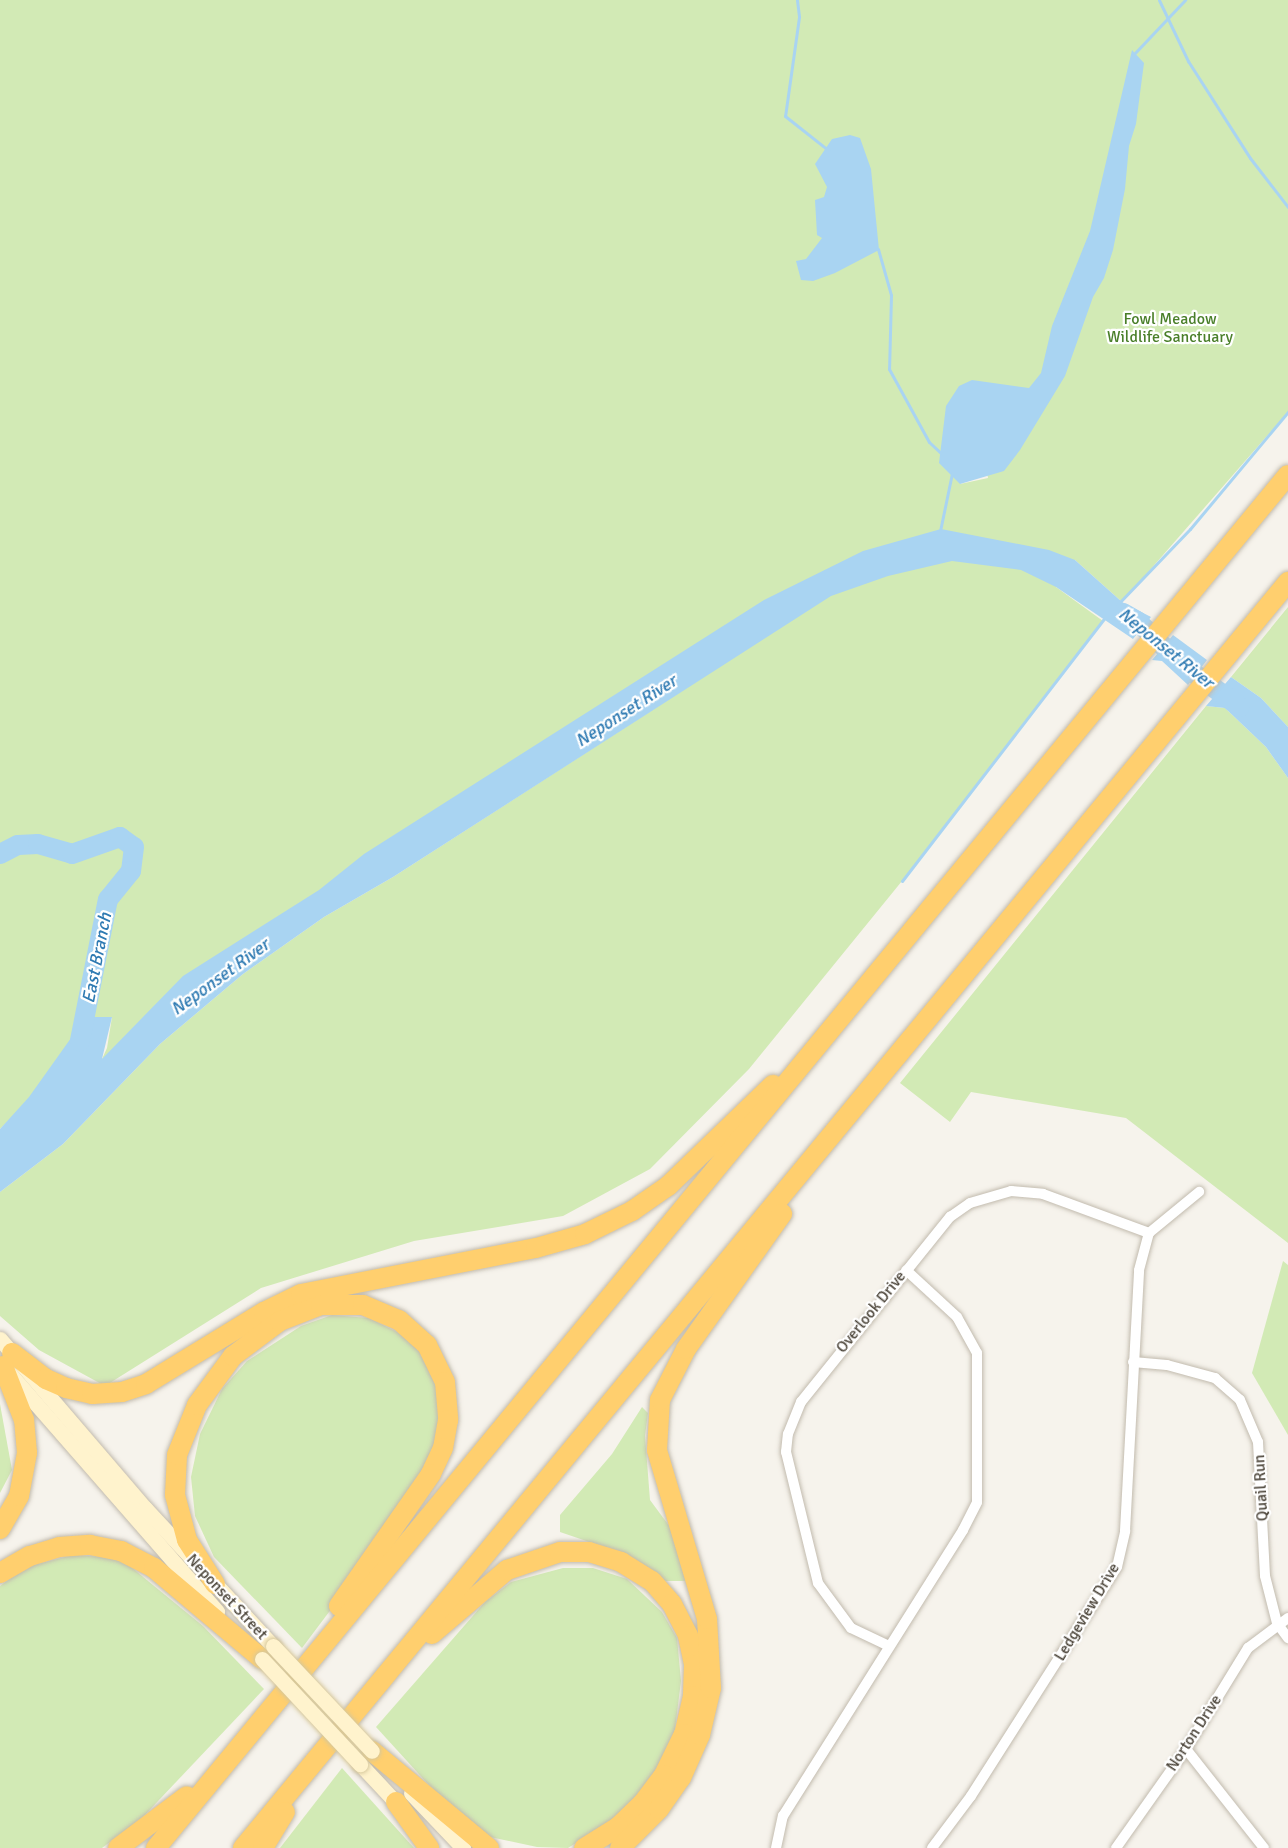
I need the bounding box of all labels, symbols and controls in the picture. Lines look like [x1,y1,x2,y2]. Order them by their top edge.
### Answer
park label: Fowl Meadow Wildlife Sanctuary [1107,309,1233,347]
water label: Neponset River [1114,603,1218,693]
water label: Neponset River [571,670,681,752]
water label: East Branch [78,911,116,1005]
water label: Neponset River [167,934,273,1020]
street label: Overlook Drive [832,1267,910,1357]
street label: Quail Run [1250,1454,1272,1522]
street label: Neponset Street [182,1550,272,1644]
street label: Ledgeview Drive [1050,1560,1124,1664]
street label: Norton Drive [1162,1691,1226,1775]

